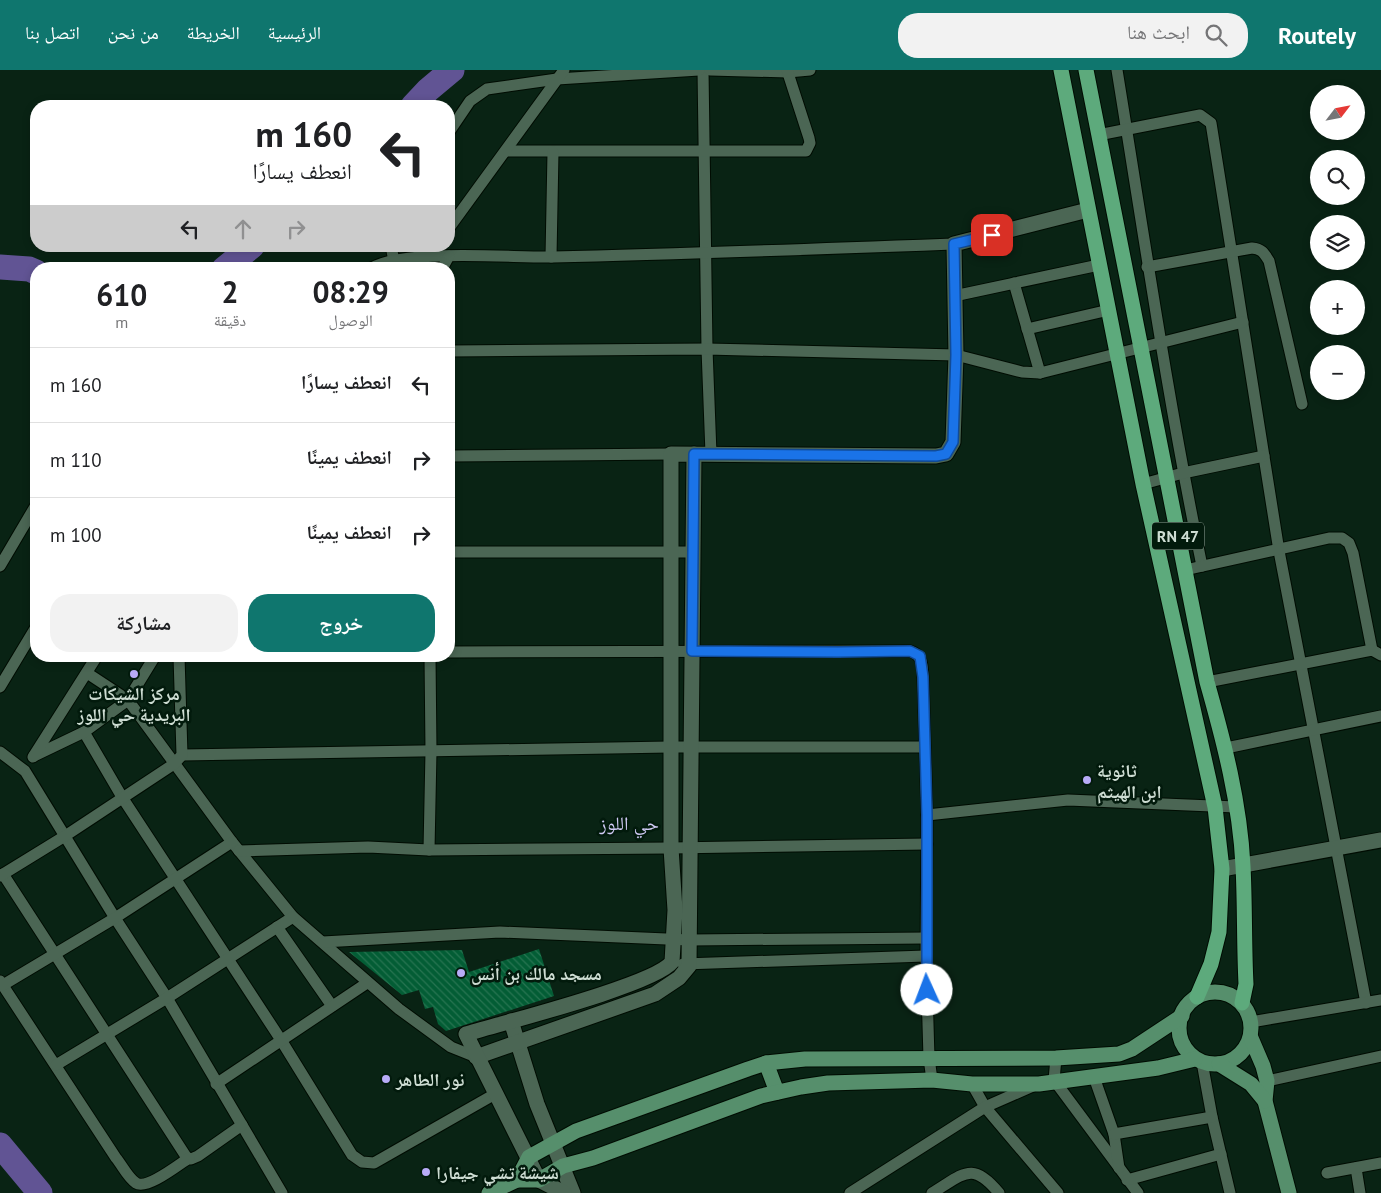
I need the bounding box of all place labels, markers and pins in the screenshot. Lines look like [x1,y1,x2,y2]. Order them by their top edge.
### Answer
pin [971,214,1013,256]
marker: مركز الشيكات البريدية حي اللوز [128,668,140,680]
place label: مركز الشيكات البريدية حي اللوز [76,682,191,729]
place label: ثانوية ابن الهيثم [1097,759,1162,804]
marker: ثانوية ابن الهيثم [1081,774,1093,786]
place label: مسجد مالك بن أنس [471,962,602,985]
marker: مسجد مالك بن أنس [455,967,467,979]
place label: نور الطاهر [395,1068,464,1091]
marker: نور الطاهر [380,1073,392,1085]
place label: شيشة تشي جيفارا [436,1161,559,1187]
marker: شيشة تشي جيفارا [420,1166,432,1178]

